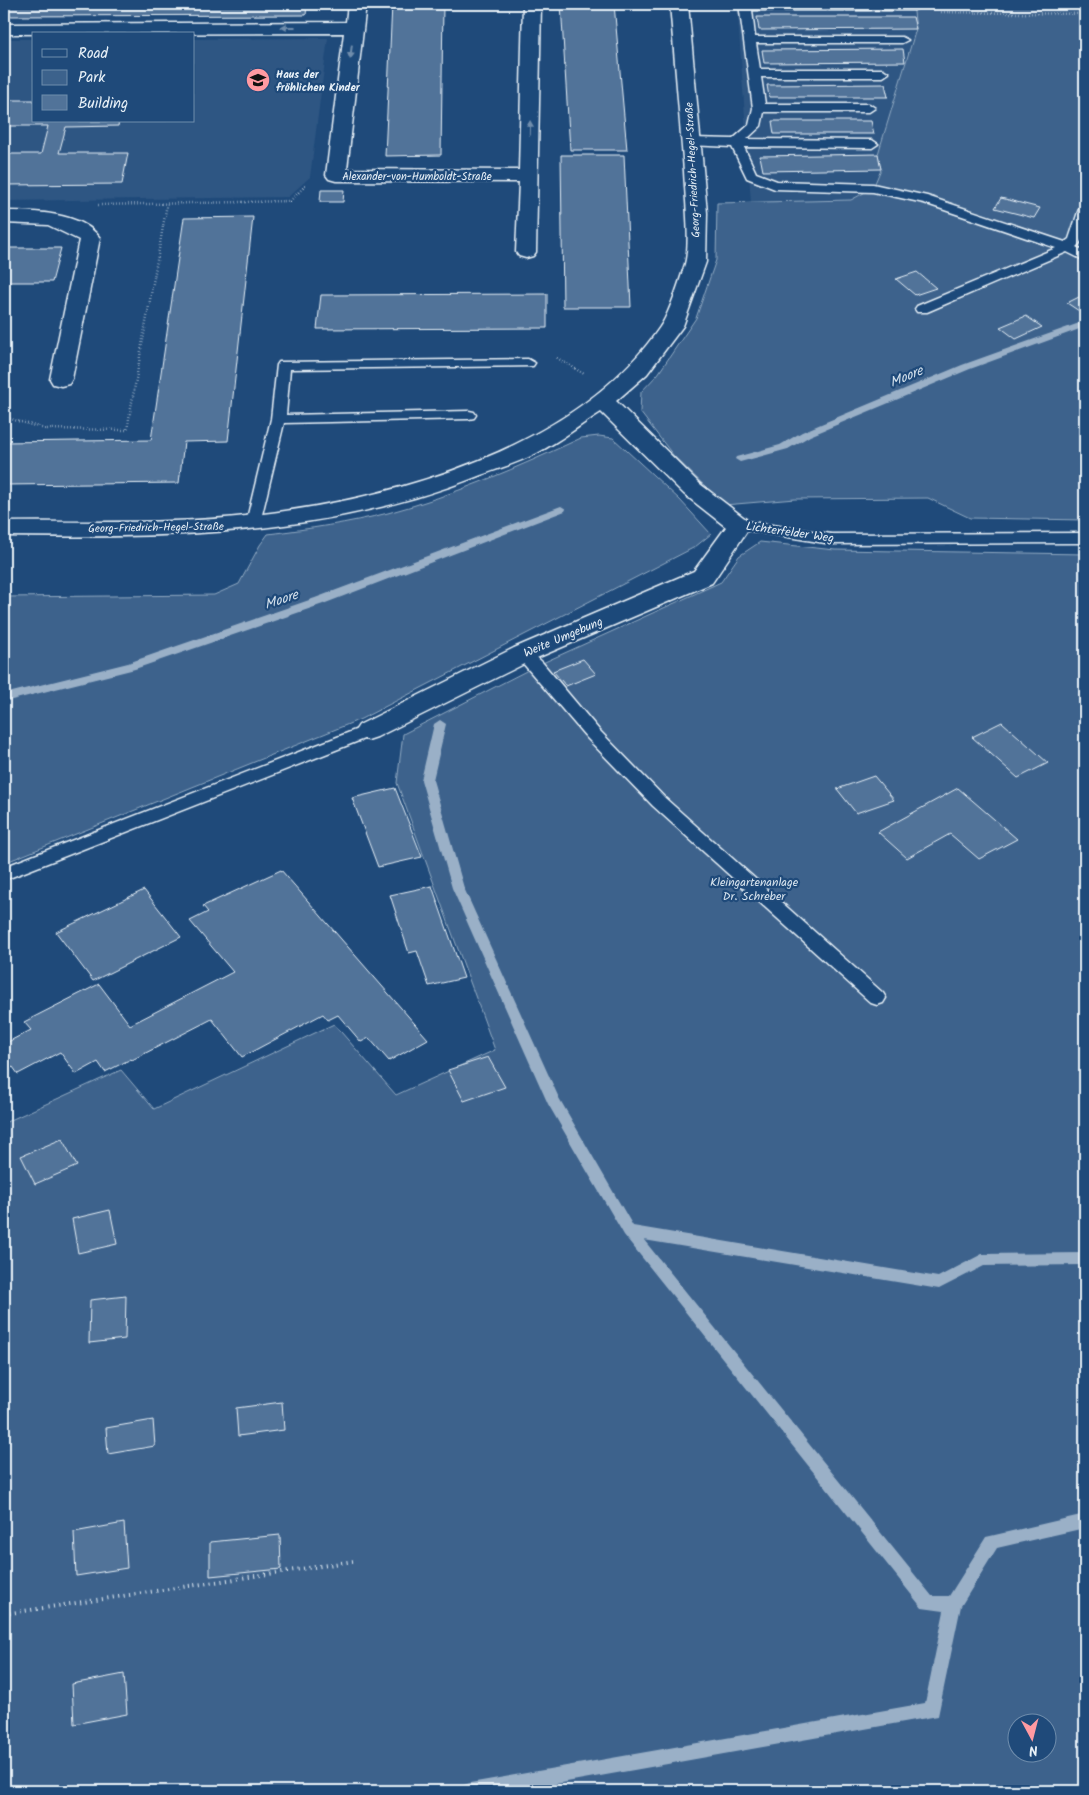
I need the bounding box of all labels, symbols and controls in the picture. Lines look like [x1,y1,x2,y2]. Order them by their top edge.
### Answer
one-way arrow [280,23,296,31]
legend [32,32,195,122]
text: Road [78,42,109,66]
one-way arrow [347,44,355,60]
text: Park [78,66,106,90]
place label: Haus der fröhlichen Kinder [276,66,361,97]
school or university icon: Haus der fröhlichen Kinder [245,67,271,93]
text: Building [78,92,128,116]
street label: Georg-Friedrich-Hegel-Straße [680,102,706,238]
one-way arrow [526,119,534,135]
street label: Alexander-von-Humboldt-Straße [342,168,492,186]
water label: Moore [886,359,928,394]
street label: Lichterfelder Weg [745,517,835,548]
street label: Georg-Friedrich-Hegel-Straße [88,518,224,538]
water label: Moore [261,583,303,616]
street label: Weite Umgebung [521,612,606,663]
park label: Kleingartenanlage Dr. Schreber [710,873,799,906]
north arrow [1006,1712,1056,1762]
text: N [1028,1738,1039,1761]

